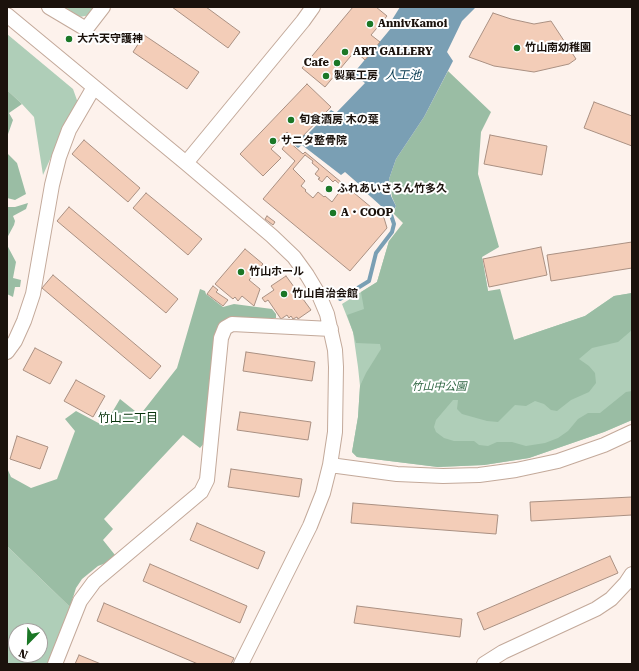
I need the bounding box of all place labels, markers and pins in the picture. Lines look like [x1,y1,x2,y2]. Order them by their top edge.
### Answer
place label: AnnivKamoi [378,17,447,31]
marker: AnnivKamoi [365,19,375,29]
place label: 大六天守護神 [77,32,143,46]
marker: 大六天守護神 [64,34,74,44]
place label: 竹山南幼稚園 [525,41,591,55]
marker: 竹山南幼稚園 [512,43,522,53]
place label: ART GALLERY [353,45,433,59]
marker: ART GALLERY [340,47,350,57]
place label: Cafe [304,56,329,70]
marker: Cafe [332,58,342,68]
place label: 製菓工房 [334,69,378,83]
marker: 製菓工房 [321,71,331,81]
place label: 旬食酒房 木の葉 [299,113,379,127]
marker: 旬食酒房 木の葉 [286,115,296,125]
place label: サニタ整骨院 [281,134,347,148]
marker: サニタ整骨院 [268,136,278,146]
place label: ふれあいさろん竹多久 [337,182,447,196]
marker: ふれあいさろん竹多久 [324,184,334,194]
place label: A・COOP [341,206,393,220]
marker: A・COOP [328,208,338,218]
place label: 竹山ホール [249,265,304,279]
marker: 竹山ホール [236,267,246,277]
place label: 竹山自治会館 [292,287,358,301]
marker: 竹山自治会館 [279,289,289,299]

